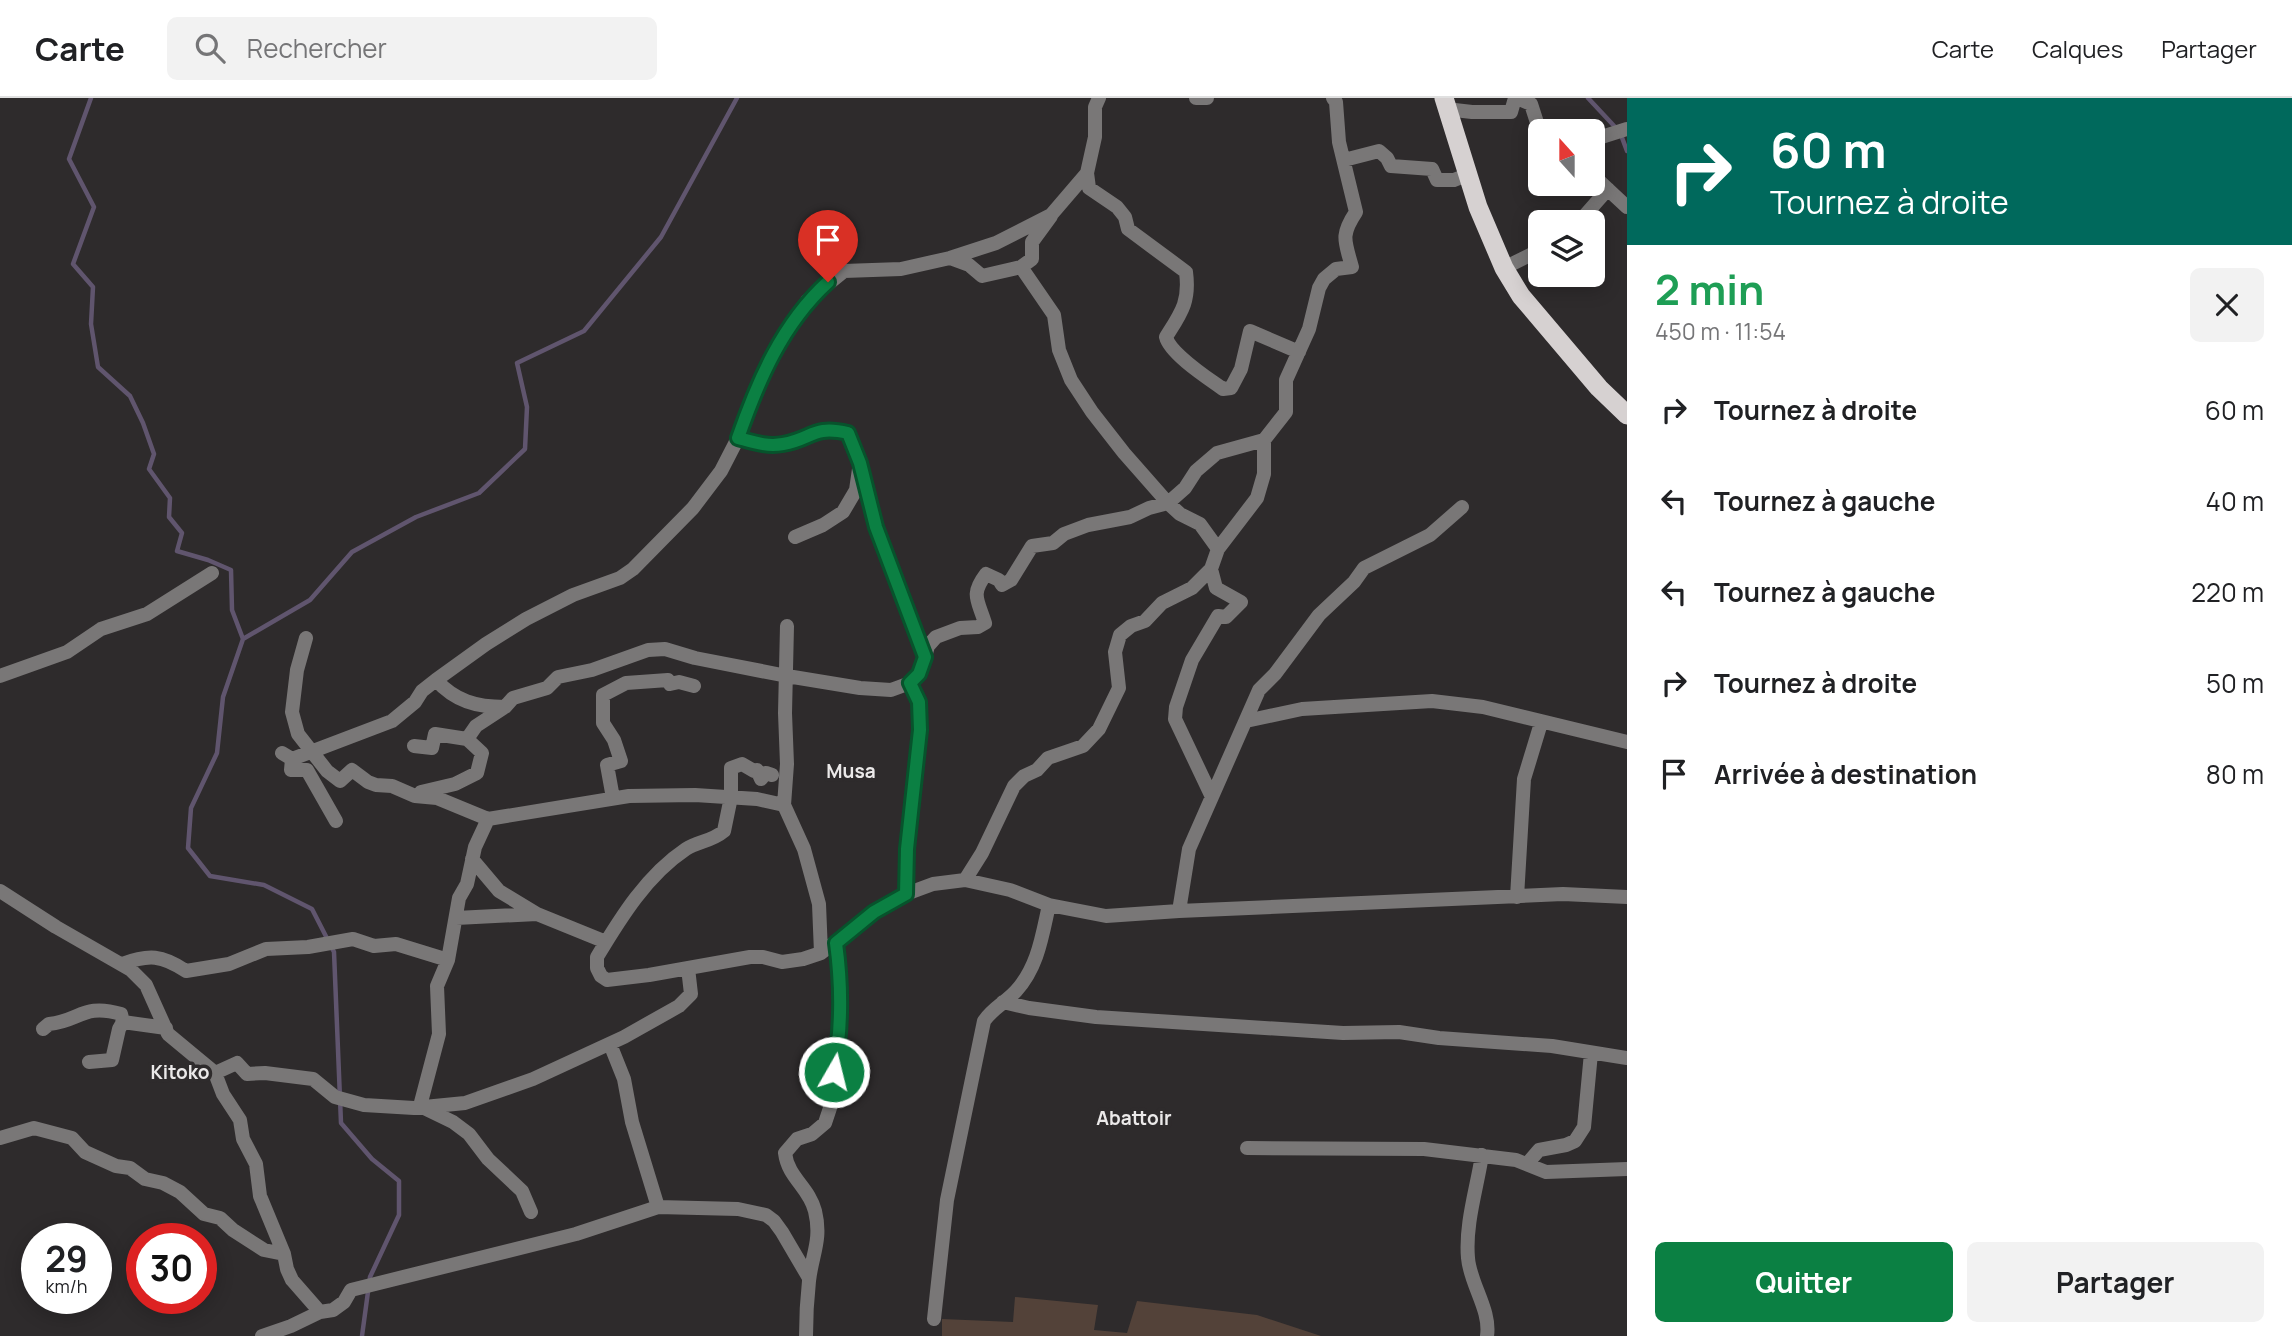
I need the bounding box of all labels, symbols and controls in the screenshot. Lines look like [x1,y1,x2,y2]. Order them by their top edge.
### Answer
search box [167,17,657,80]
text: Carte [35,26,125,71]
icon: search [191,29,229,67]
text: Rechercher [247,30,387,66]
text: Carte [1932,32,1994,65]
text: Calques [2032,32,2123,65]
text: Partager [2161,32,2257,65]
text: 60 m [1770,116,1887,183]
north arrow [1528,119,1605,196]
map controls [1528,119,1605,287]
icon: right [1655,126,1746,217]
text: Tournez à droite [1770,180,2009,224]
pin [798,210,858,282]
button: layers [1528,210,1605,287]
icon: arrive [809,221,847,259]
text: 2 min [1655,260,1764,318]
button: close [2190,268,2264,342]
text: 450 m · 11:54 [1655,315,1786,347]
icon: right [1655,391,1693,429]
text: Tournez à droite [1714,392,1917,428]
text: 60 m [2205,392,2264,428]
icon: left [1655,482,1693,520]
text: Tournez à gauche [1714,483,1935,519]
text: 40 m [2206,483,2264,519]
icon: left [1655,573,1693,611]
text: Tournez à gauche [1714,574,1935,610]
text: 220 m [2191,574,2264,610]
icon: right [1655,664,1693,702]
text: Tournez à droite [1714,665,1917,701]
text: 50 m [2206,665,2264,701]
icon: arrive [1655,755,1693,793]
text: Arrivée à destination [1714,756,1977,792]
text: 80 m [2206,756,2264,792]
district label: Musa [826,758,876,784]
position arrow [797,1035,871,1109]
district label: Kitoko [151,1059,209,1085]
district label: Abattoir [1096,1105,1172,1131]
speed limit sign: 30 [126,1223,217,1314]
text: 29 [45,1235,88,1283]
button: Quitter [1655,1242,1953,1322]
button: Partager [1967,1242,2264,1322]
text: km/h [46,1274,87,1298]

